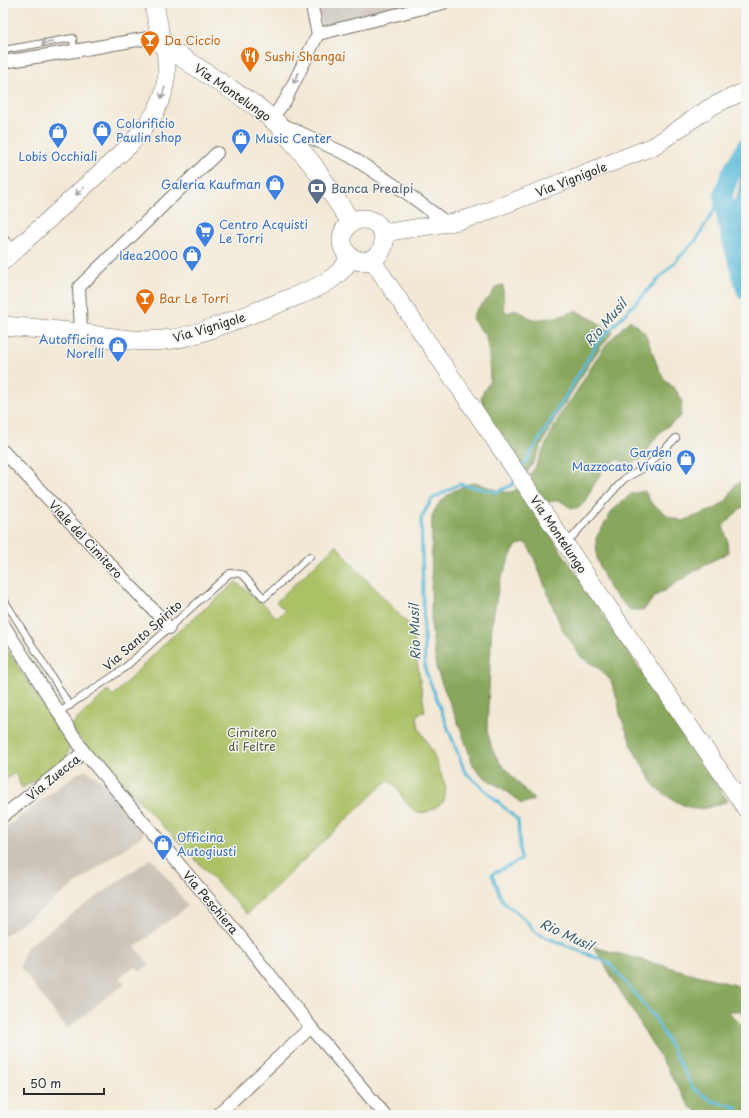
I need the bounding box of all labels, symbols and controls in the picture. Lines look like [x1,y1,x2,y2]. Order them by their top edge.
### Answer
bar icon: Da Ciccio [139,29,161,57]
place label: Da Ciccio [164,31,221,49]
one-way arrow [41,39,54,47]
restaurant icon: Sushi Shangai [239,45,261,73]
place label: Sushi Shangai [264,47,345,65]
street label: Via Montelungo [191,59,275,125]
one-way arrow [292,72,299,84]
one-way arrow [159,86,166,99]
place label: Colorificio Paulin shop [116,114,181,146]
shop icon: Colorificio Paulin shop [91,119,113,147]
shop icon: Lobis Occhiali [47,121,69,149]
shop icon: Music Center [230,127,252,155]
place label: Music Center [255,129,332,147]
place label: Lobis Occhiali [18,147,98,165]
street label: Via Vignigole [533,157,610,201]
shop icon: Galeria Kaufman [264,173,286,201]
place label: Galeria Kaufman [161,175,261,193]
bank icon: Banca Prealpi [306,177,328,205]
place label: Banca Prealpi [331,179,413,197]
one-way arrow [75,186,85,196]
place label: Centro Acquisti Le Torri [219,215,308,247]
supermarket icon: Centro Acquisti Le Torri [194,220,216,248]
shop icon: Idea2000 [181,244,203,272]
place label: Idea2000 [119,246,178,264]
bar icon: Bar Le Torri [134,287,156,315]
place label: Bar Le Torri [159,289,229,307]
water label: Rio Musil [579,293,632,350]
street label: Via Vignigole [170,307,248,347]
place label: Autofficina Norelli [39,330,104,362]
shop icon: Autofficina Norelli [107,335,129,363]
place label: Garden Mazzocato Vivaio [572,443,672,475]
shop icon: Garden Mazzocato Vivaio [675,448,697,476]
street label: Via Montelungo [526,492,592,577]
street label: Viale del Cimitero [45,496,127,582]
street label: Via Santo Spirito [99,595,186,674]
water label: Rio Musil [403,601,424,661]
park label: Cimitero di Feltre [227,723,277,755]
street label: Via Zuecca [22,750,84,804]
place label: Officina Autogiusti [177,828,236,860]
shop icon: Officina Autogiusti [152,833,174,861]
street label: Via Peschiera [179,866,243,938]
water label: Rio Musil [537,913,599,956]
scale bar [24,1070,104,1096]
text: 50 m [30,1074,61,1092]

